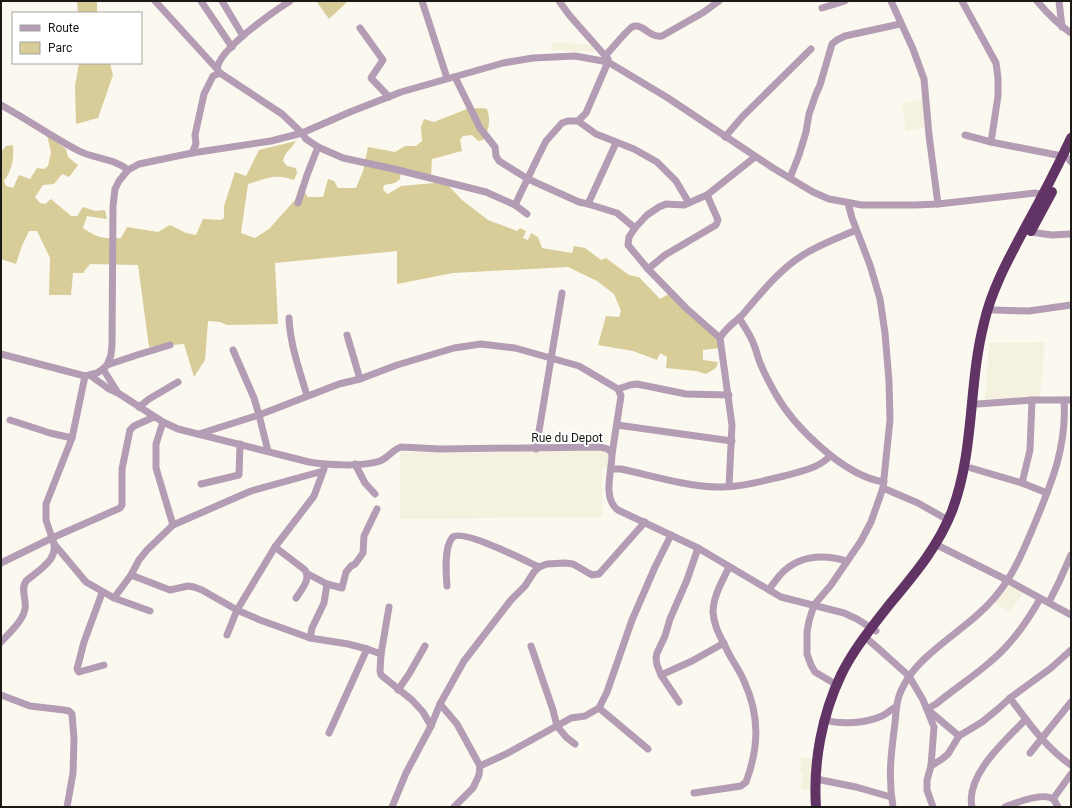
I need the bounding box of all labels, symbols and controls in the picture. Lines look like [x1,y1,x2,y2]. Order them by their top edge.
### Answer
legend [12,12,142,64]
text: Route [48,21,79,35]
text: Parc [48,41,72,55]
street label: Rue du Depot [531,431,603,445]

